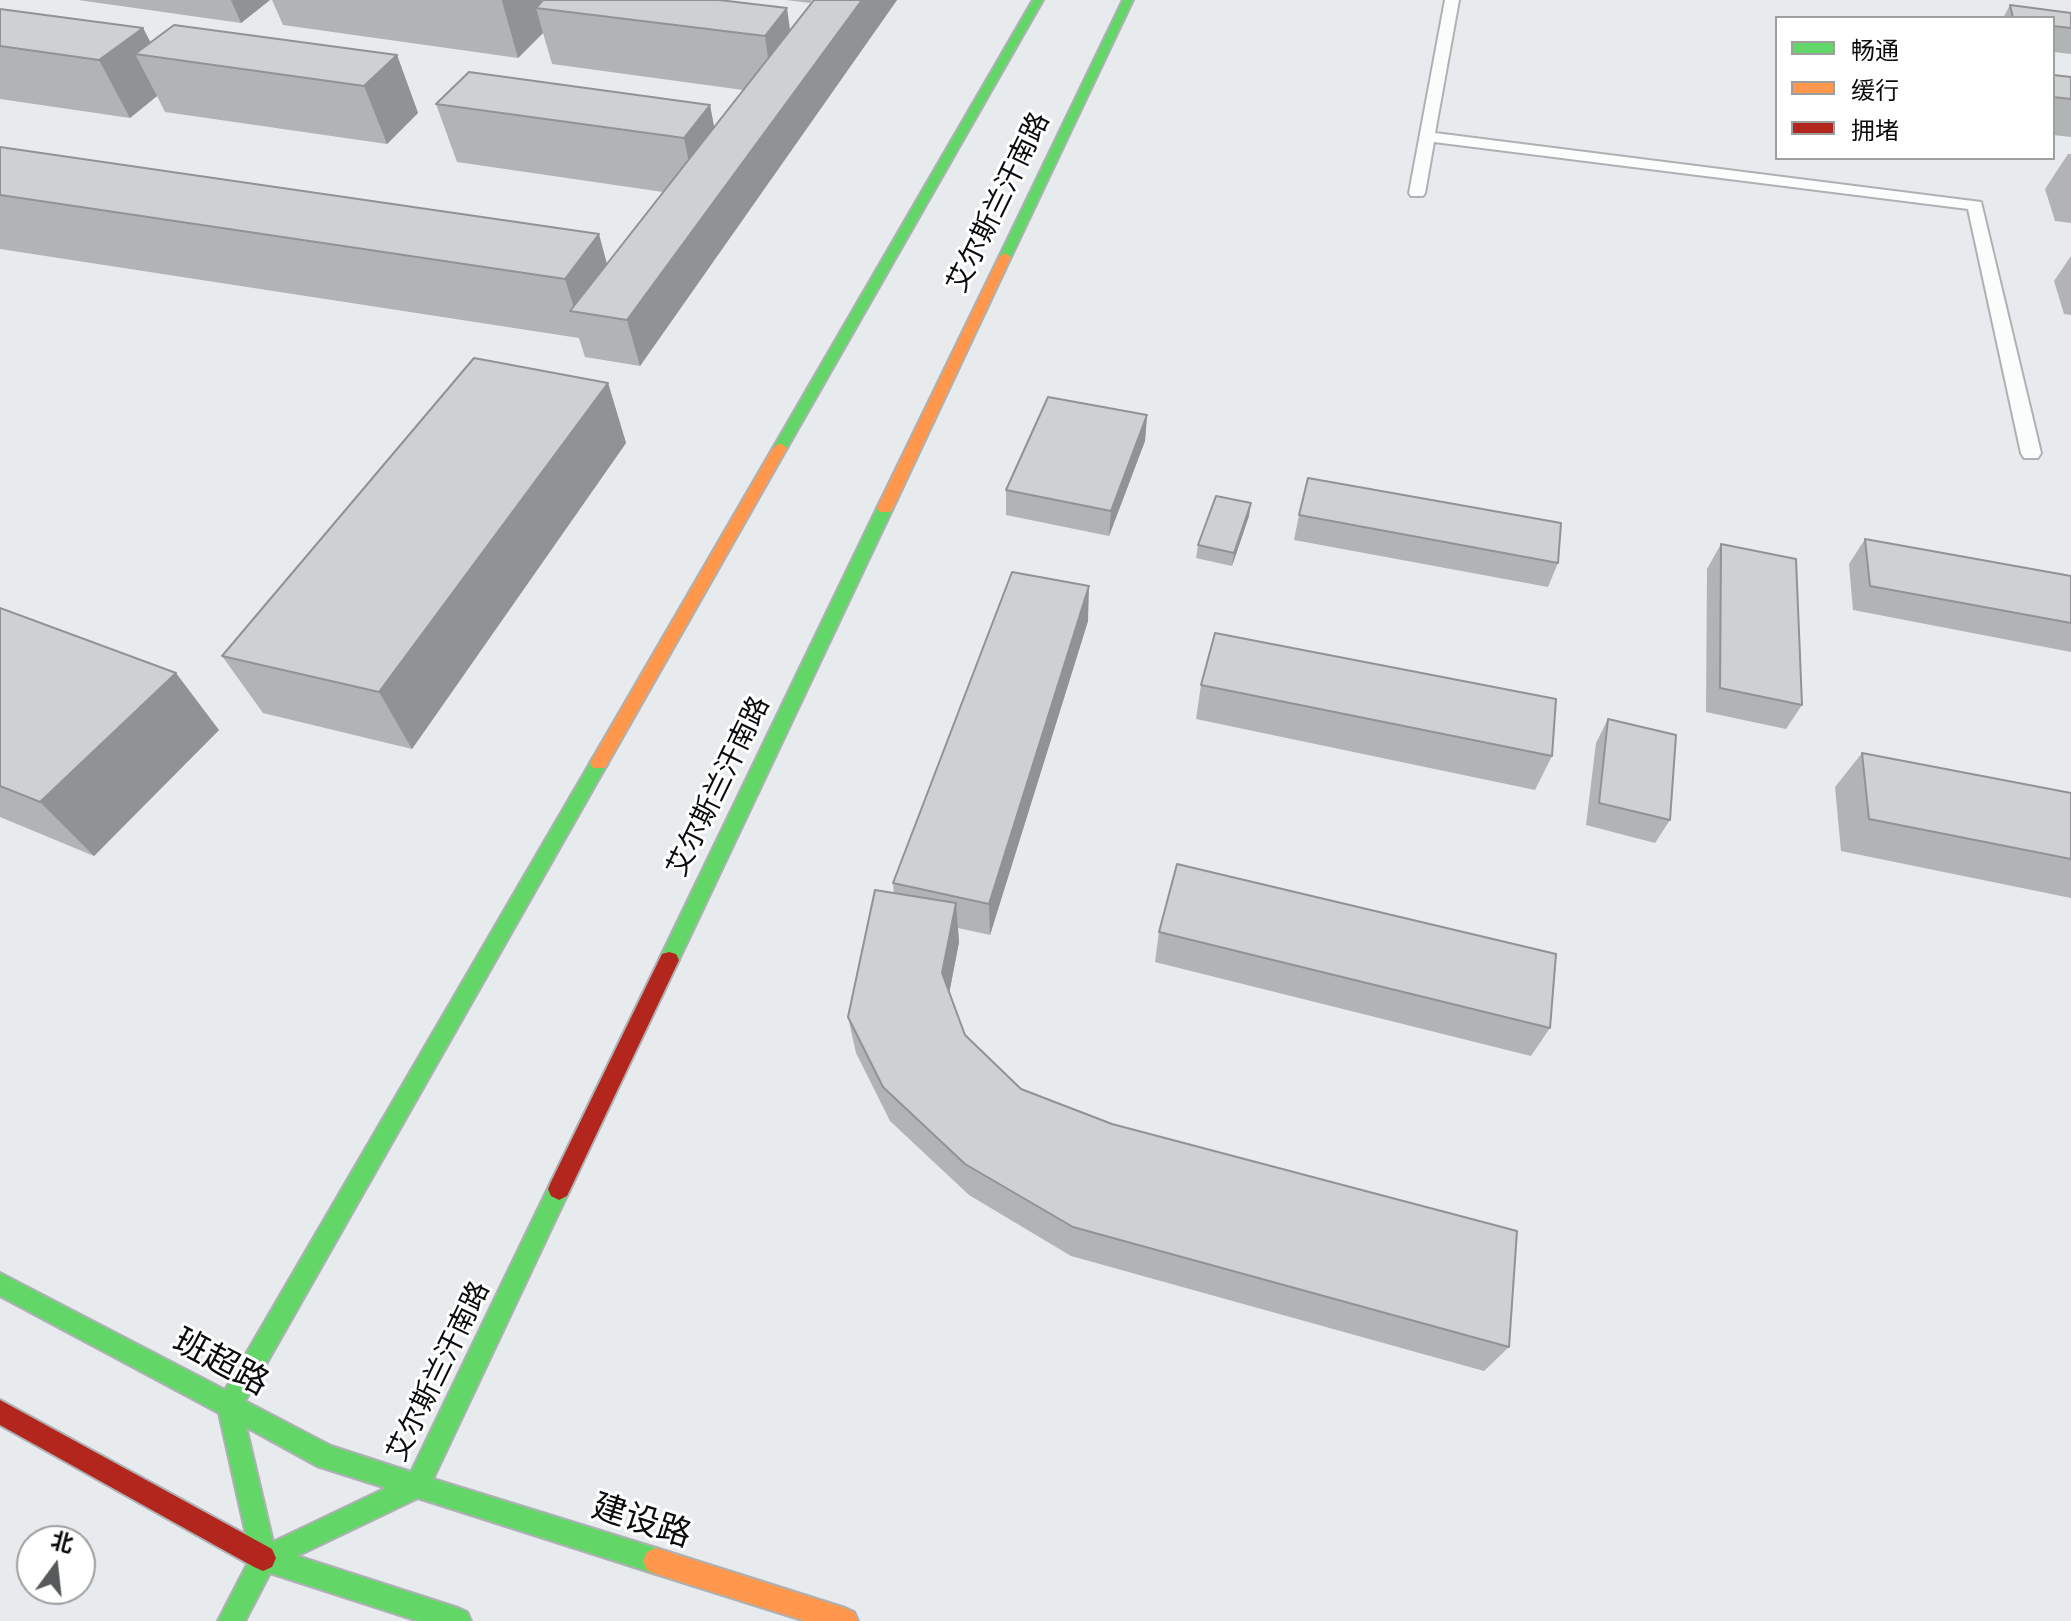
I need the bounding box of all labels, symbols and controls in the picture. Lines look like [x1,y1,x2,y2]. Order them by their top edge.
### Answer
legend [1775,16,2055,160]
text: 畅通 [1851,37,1899,66]
text: 缓行 [1851,77,1899,106]
street label: 艾尔斯兰汗南路 [942,108,1058,298]
text: 拥堵 [1851,117,1899,146]
street label: 艾尔斯兰汗南路 [662,692,778,882]
street label: 艾尔斯兰汗南路 [382,1277,498,1467]
street label: 班超路 [165,1322,275,1406]
street label: 建设路 [586,1488,696,1558]
north arrow [16,1525,96,1605]
text: 北 [48,1527,76,1559]

